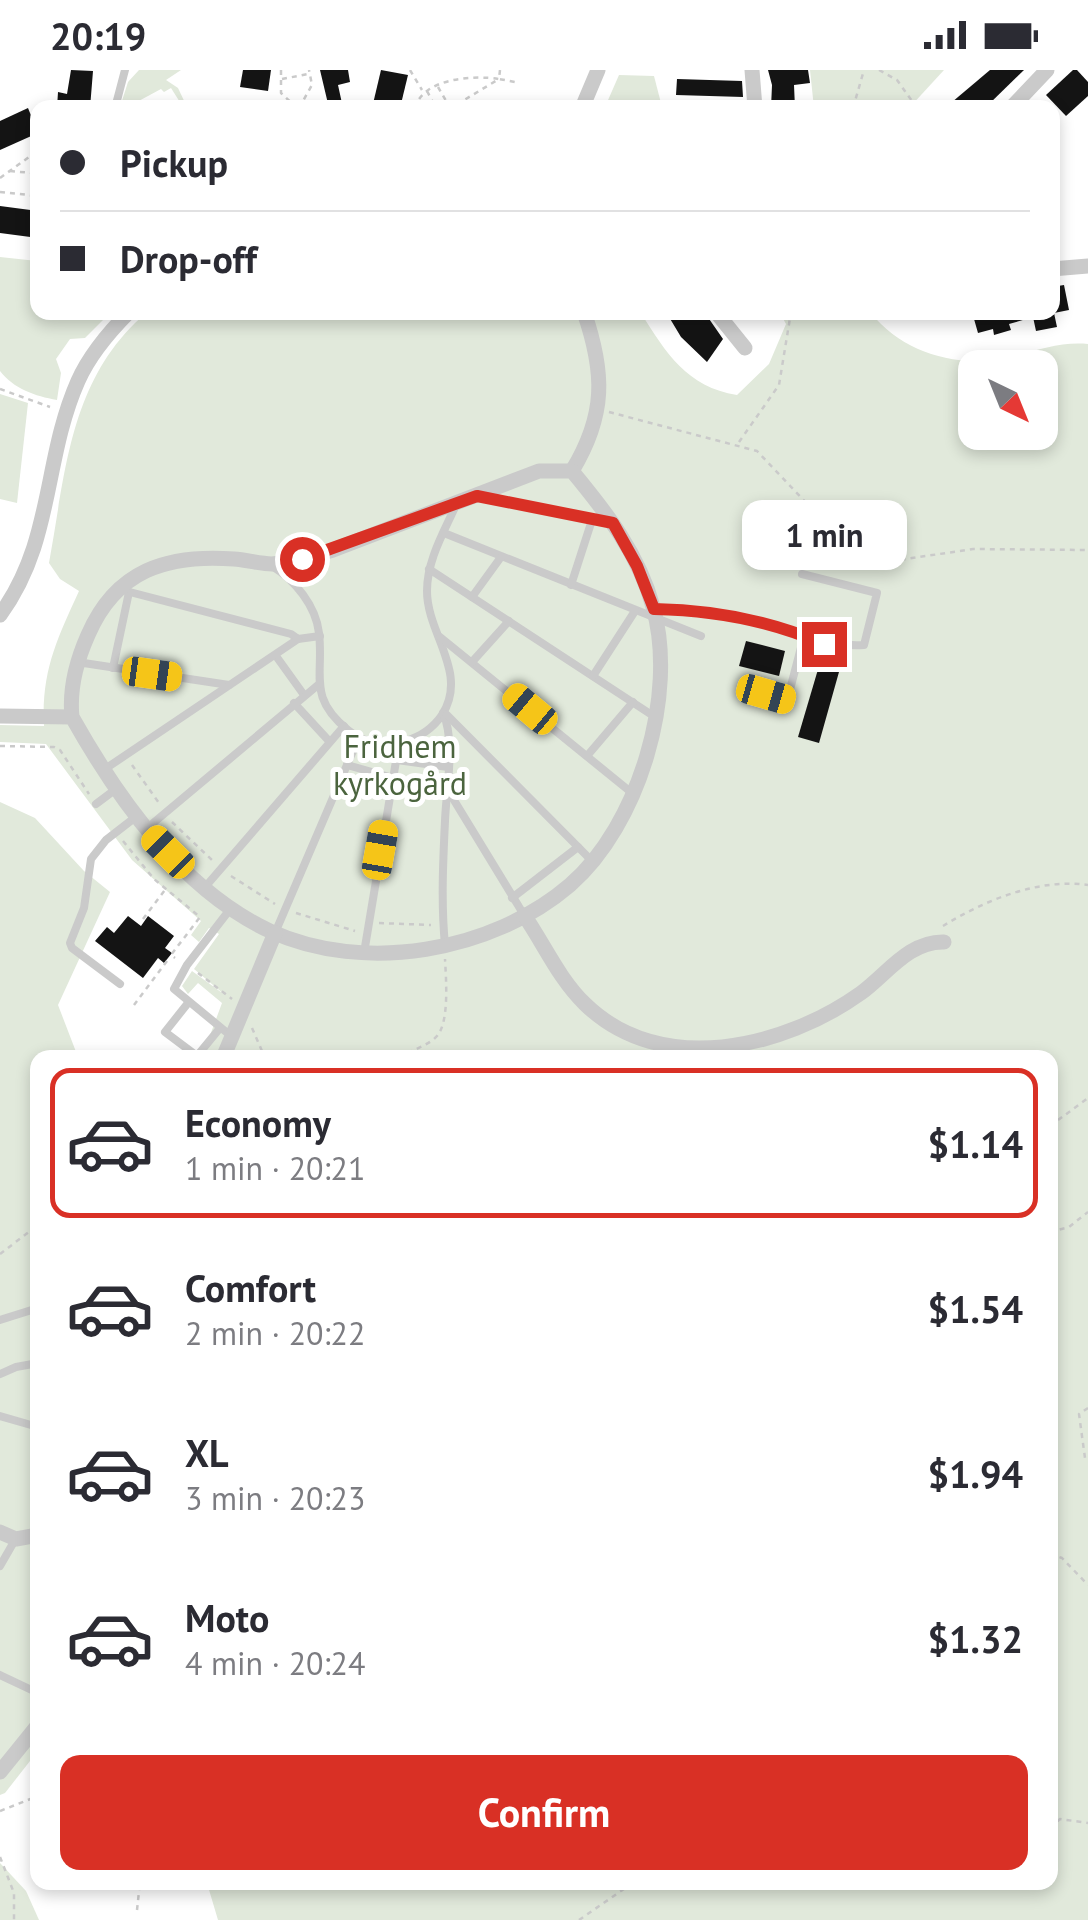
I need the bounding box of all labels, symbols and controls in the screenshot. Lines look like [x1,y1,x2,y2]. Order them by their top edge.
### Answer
text: 20:19 [50,11,146,60]
text: Pickup [120,138,228,187]
text: Drop-off [120,234,257,283]
north arrow [958,350,1058,450]
map controls [958,350,1058,450]
callout: 1 min [742,499,906,569]
text: 1 min [785,514,864,556]
route start [280,537,325,582]
route end [802,622,847,667]
car [120,655,184,693]
car [733,671,799,717]
car [497,678,563,740]
park label: Fridhem kyrkogård [333,725,467,804]
car [360,818,400,882]
car [136,820,200,884]
icon: car [65,1098,155,1188]
text: Economy [185,1098,331,1147]
text: $1.14 [927,1119,1023,1168]
text: 1 min · 20:21 [185,1147,365,1189]
icon: car [65,1263,155,1353]
text: Comfort [185,1263,316,1312]
text: $1.54 [927,1284,1023,1333]
text: 2 min · 20:22 [185,1312,365,1354]
icon: car [65,1428,155,1518]
text: XL [185,1428,229,1477]
text: $1.94 [927,1449,1023,1498]
text: 3 min · 20:23 [185,1477,365,1519]
icon: car [65,1593,155,1683]
text: Moto [185,1593,269,1642]
text: $1.32 [927,1614,1023,1663]
text: 4 min · 20:24 [185,1642,365,1684]
button: Confirm [60,1755,1028,1870]

